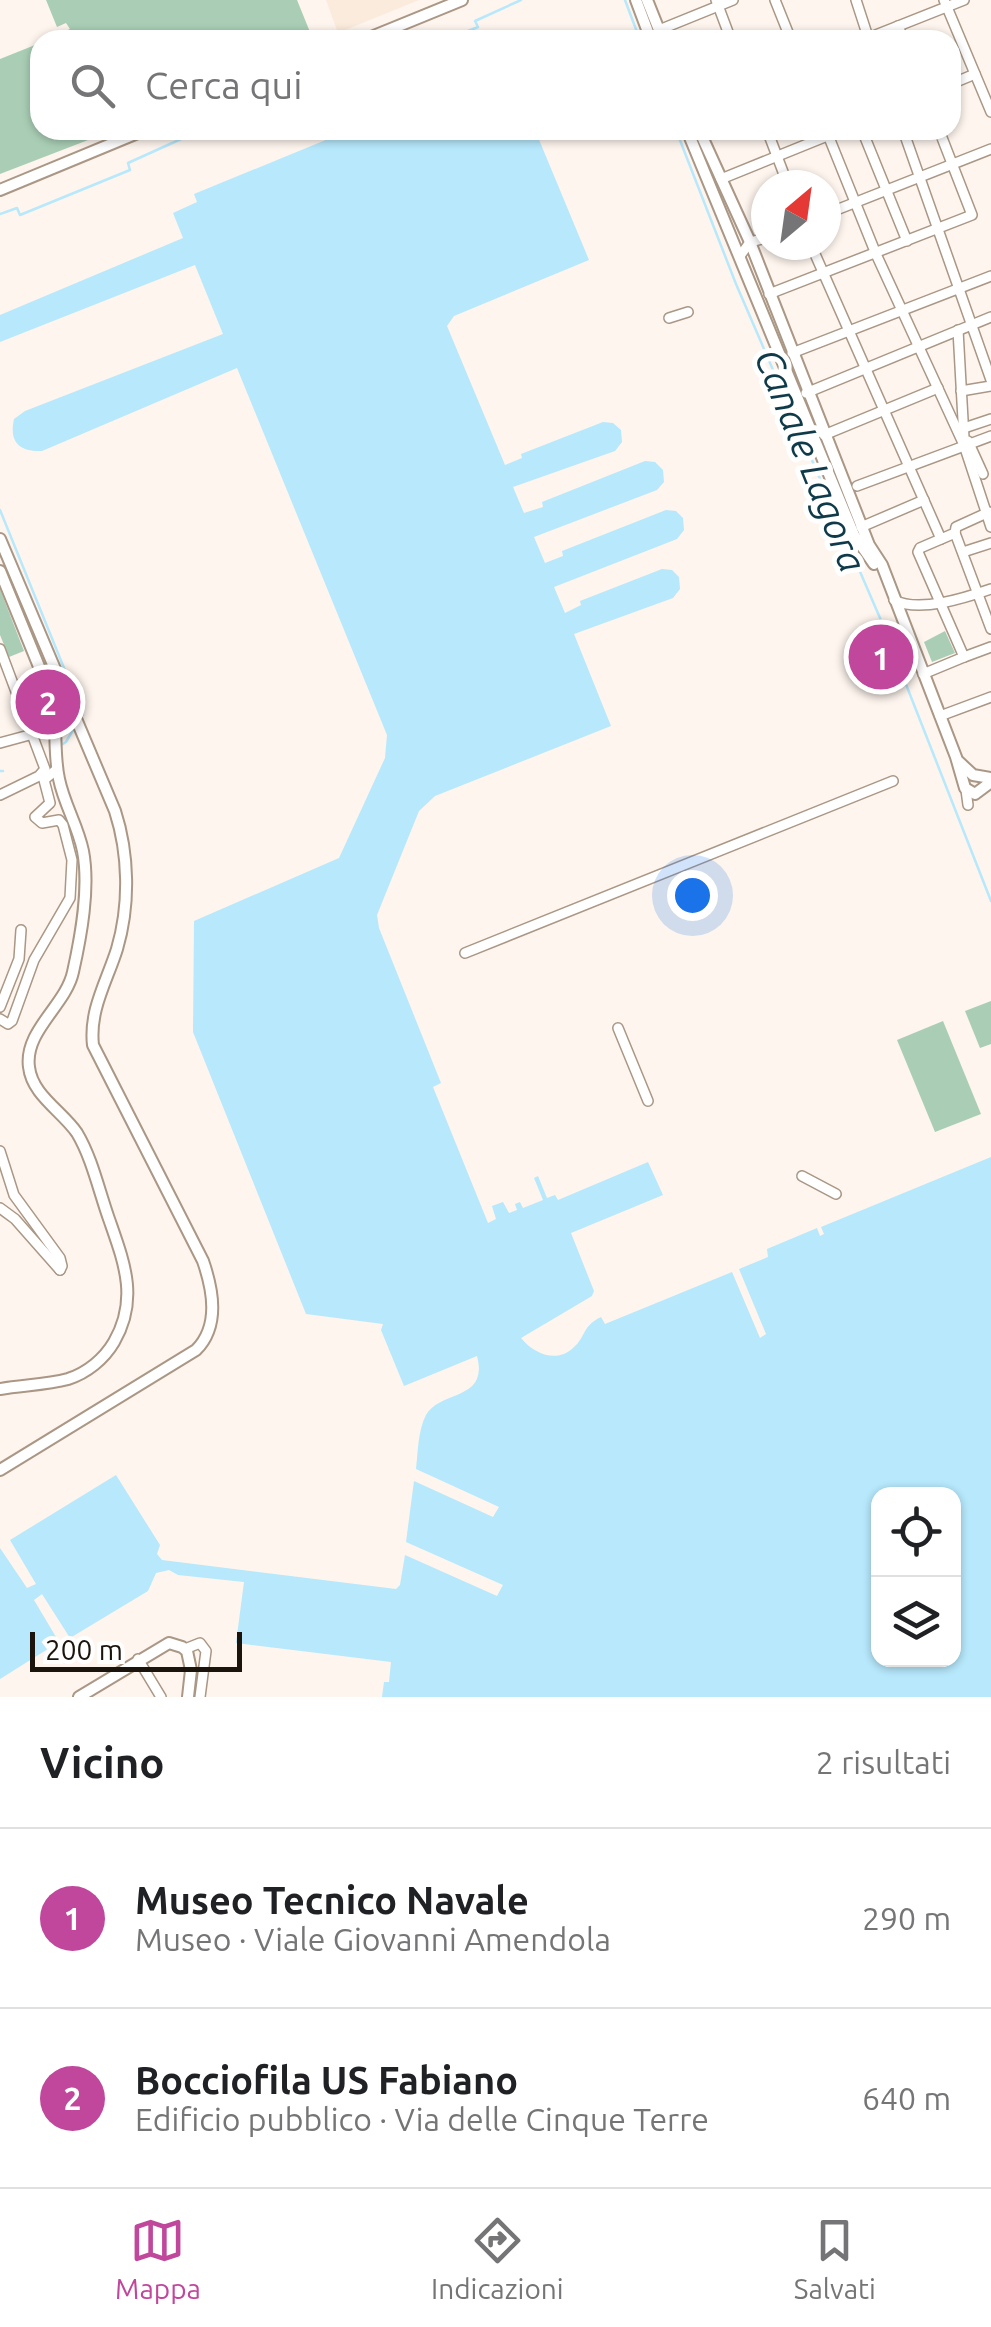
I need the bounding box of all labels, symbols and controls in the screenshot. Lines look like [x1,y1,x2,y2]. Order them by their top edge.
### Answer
search box [30,30,961,140]
icon: search [65,58,120,113]
text: Cerca qui [145,64,303,106]
north arrow [751,170,841,260]
water label: Canale Lagora [747,342,875,578]
pin: 1 [848,620,914,694]
pin: 2 [15,664,80,740]
your location [667,870,718,921]
map controls [871,1487,961,1667]
button: locate [871,1487,961,1577]
button: layers [871,1577,961,1667]
scale bar [30,1627,242,1672]
text: 200 m [45,1634,123,1665]
text: Vicino [40,1739,165,1786]
text: 2 risultati [816,1744,951,1780]
text: Museo Tecnico Navale [135,1879,529,1921]
text: 1 [63,1900,82,1936]
text: 290 m [862,1900,951,1936]
text: Museo · Viale Giovanni Amendola [135,1921,611,1957]
text: Bocciofila US Fabiano [135,2059,518,2101]
text: 2 [63,2080,82,2116]
text: 640 m [862,2080,951,2116]
text: Edificio pubblico · Via delle Cinque Terre [135,2101,709,2137]
tab: Mappa [115,2213,201,2304]
tab: Indicazioni [431,2213,564,2304]
tab: Salvati [794,2213,876,2304]

